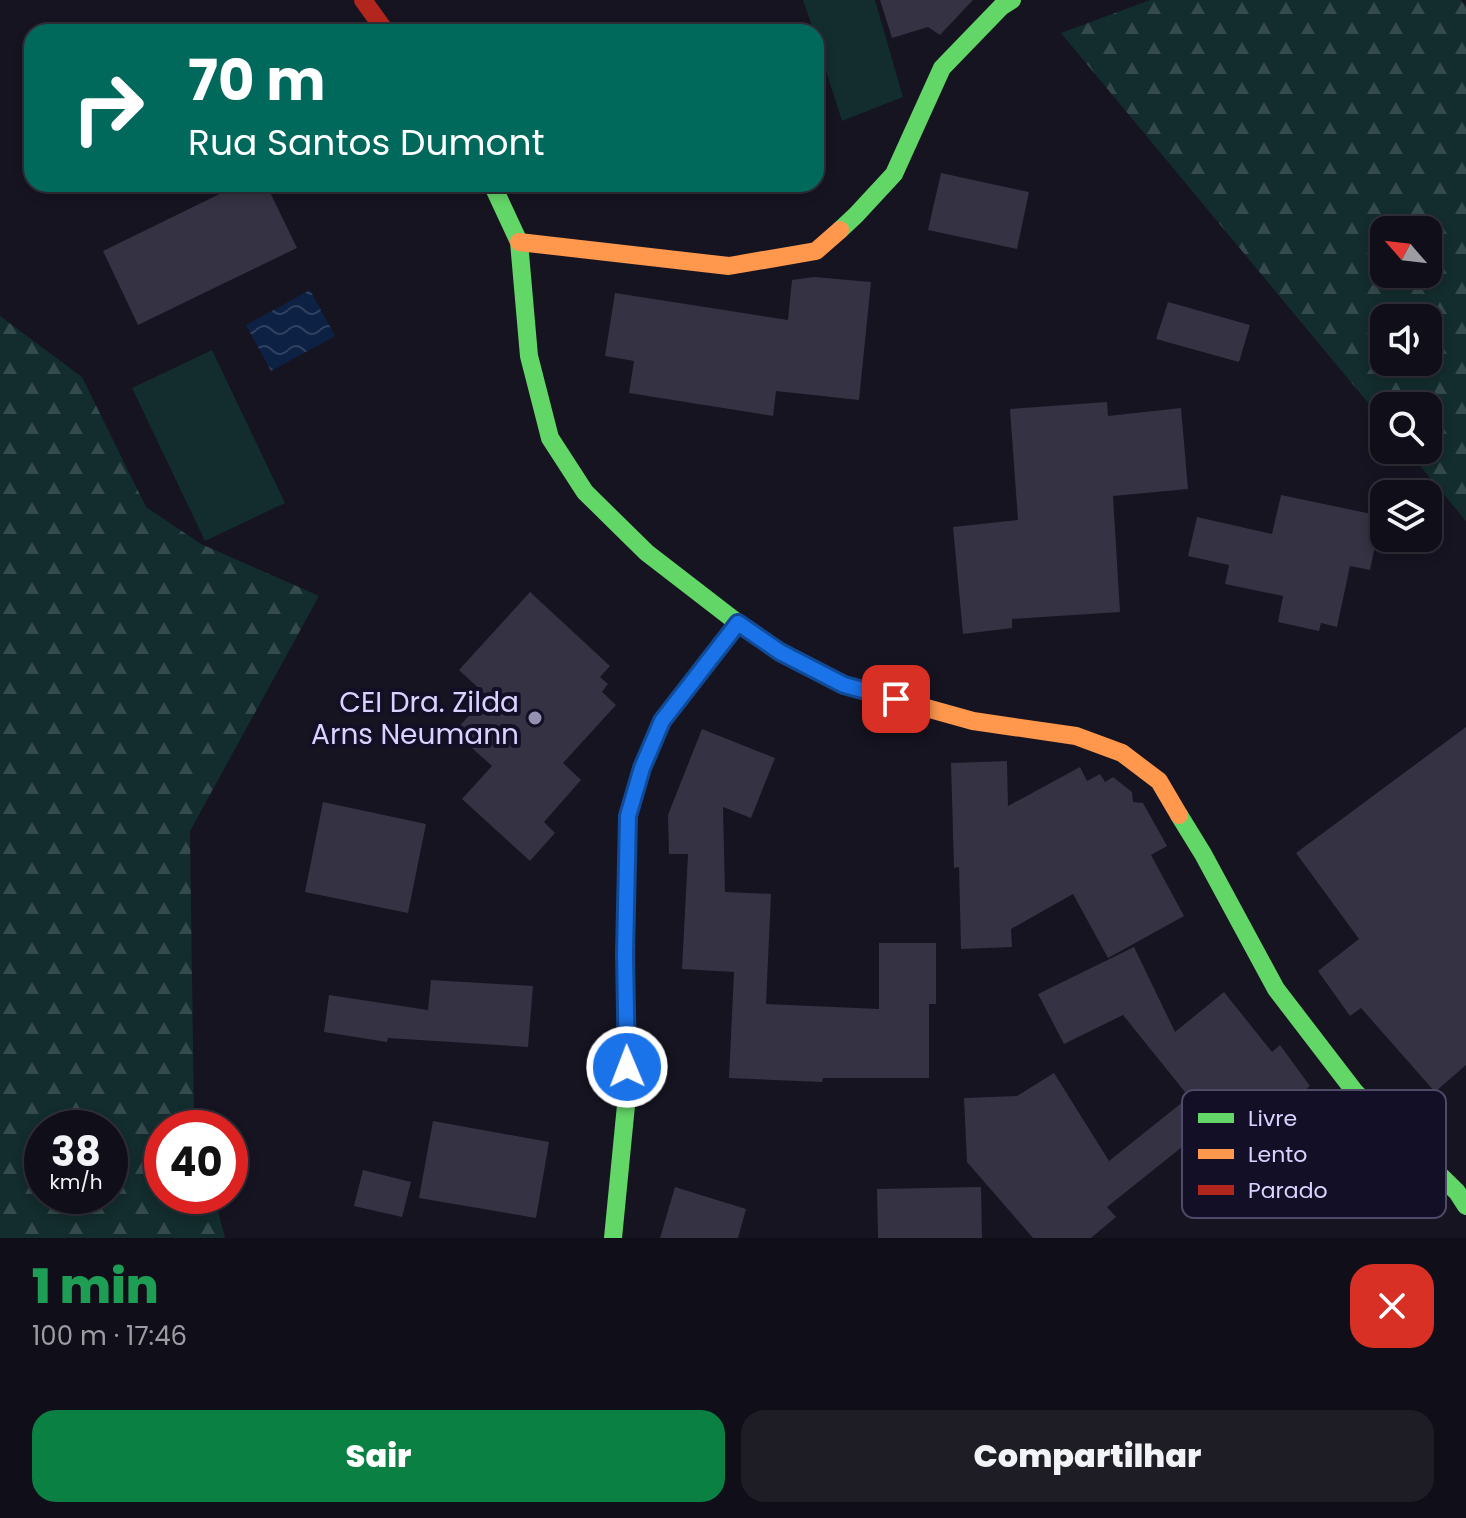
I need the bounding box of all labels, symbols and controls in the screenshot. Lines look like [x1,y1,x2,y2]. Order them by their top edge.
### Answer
text: 70 m [188,41,326,120]
icon: right [56,56,160,160]
text: Rua Santos Dumont [188,117,545,168]
north arrow [1370,216,1442,288]
map controls [1370,216,1442,552]
button: sound [1370,304,1442,376]
button: search [1370,392,1442,464]
button: layers [1370,480,1442,552]
pin [862,665,930,733]
icon: arrive [874,677,918,721]
place label: CEI Dra. Zilda Arns Neumann [311,683,519,754]
marker: CEI Dra. Zilda Arns Neumann [526,709,544,727]
position arrow [585,1025,669,1109]
legend [1182,1090,1446,1218]
text: Livre [1248,1103,1297,1134]
speed limit sign: 40 [144,1110,248,1214]
text: 38 [51,1124,101,1180]
text: Lento [1248,1139,1307,1170]
text: km/h [49,1168,103,1196]
text: Parado [1248,1175,1328,1206]
text: 1 min [32,1253,159,1320]
button: close [1350,1264,1434,1348]
text: 100 m · 17:46 [32,1318,187,1354]
button: Sair [32,1410,725,1502]
button: Compartilhar [741,1410,1434,1502]

